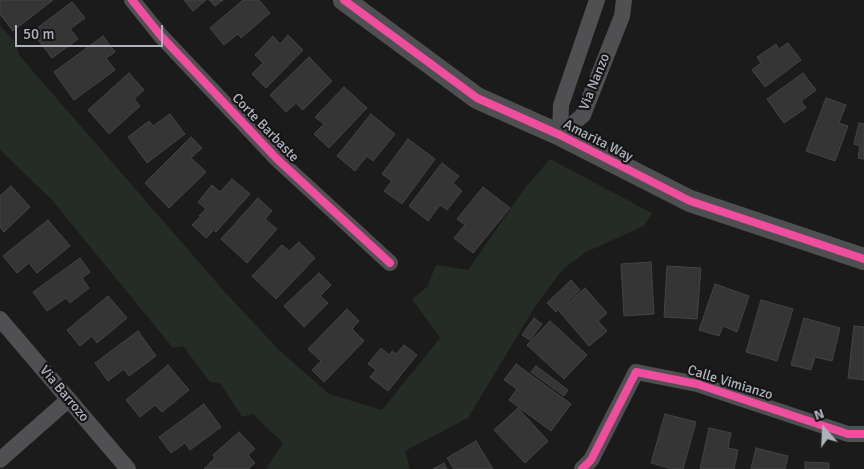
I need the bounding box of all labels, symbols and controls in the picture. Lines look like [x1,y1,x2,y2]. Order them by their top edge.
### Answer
scale bar [18,15,165,47]
text: 50 m [23,25,54,43]
street label: Via Nanzo [576,51,614,113]
street label: Corte Barbaste [228,90,302,166]
street label: Amarita Way [560,116,636,166]
street label: Calle Vimianzo [685,362,775,404]
street label: Via Barrozo [36,363,92,425]
north arrow [799,404,849,454]
text: N [812,405,826,424]

